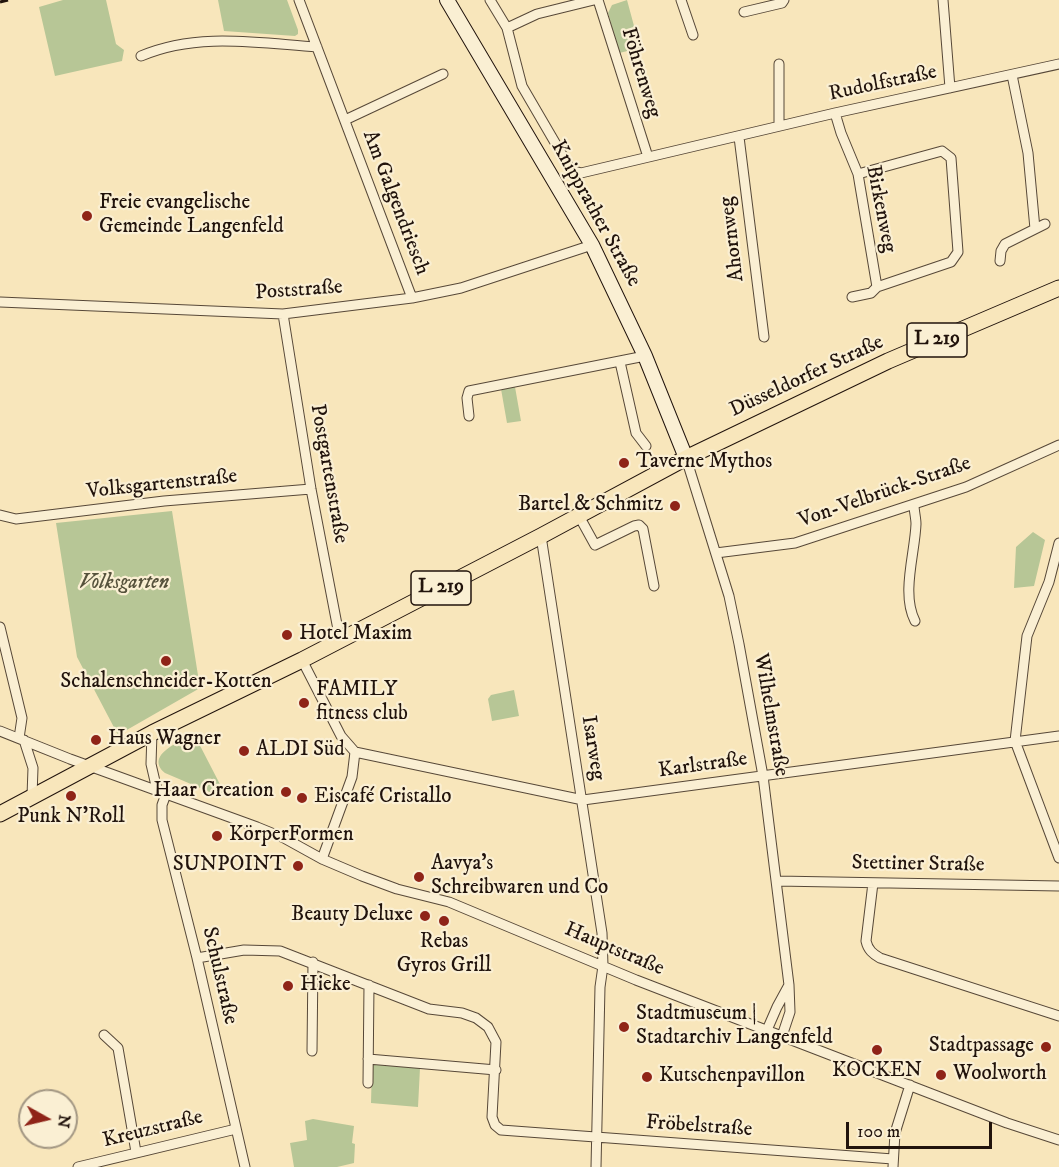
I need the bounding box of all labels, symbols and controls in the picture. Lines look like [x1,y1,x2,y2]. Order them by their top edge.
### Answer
street label: Föhrenweg [614,25,666,121]
street label: Rudolfstraße [827,60,939,108]
street label: Am Galgendriesch [356,127,434,279]
street label: Knipprather Straße [544,136,646,292]
street label: Birkenweg [859,163,901,255]
place label: Freie evangelische Gemeinde Langenfeld [99,191,284,241]
street label: Ahornweg [715,195,751,283]
marker: Freie evangelische Gemeinde Langenfeld [80,209,94,223]
street label: Poststraße [254,275,344,307]
road number: L 219 [907,323,967,357]
street label: Düsseldorfer Straße [726,330,888,424]
street label: Postgartenstraße [303,402,353,546]
place label: Taverne Mythos [636,450,772,476]
street label: Von-Velbrück-Straße [796,452,974,534]
marker: Taverne Mythos [617,456,631,470]
street label: Volksgartenstraße [85,465,239,505]
place label: Bartel & Schmitz [518,493,663,519]
marker: Bartel & Schmitz [668,499,682,513]
park label: Volksgarten [79,571,169,597]
road number: L 219 [411,571,471,605]
place label: Hotel Maxim [299,622,412,648]
marker: Hotel Maxim [280,628,294,642]
street label: Wilhelmstraße [747,651,793,779]
marker: Schalenschneider-Kotten [159,654,173,668]
place label: Schalenschneider-Kotten [60,670,272,696]
place label: FAMILY fitness club [316,678,408,728]
marker: FAMILY fitness club [297,696,311,710]
street label: Isarweg [574,714,610,782]
place label: Haus Wagner [108,727,221,753]
marker: Haus Wagner [89,733,103,747]
place label: ALDI Süd [256,738,345,764]
marker: ALDI Süd [237,744,251,758]
street label: Karlstraße [657,747,749,785]
place label: Haar Creation [154,779,274,805]
marker: Haar Creation [279,785,293,799]
place label: Eiscafé Cristallo [314,785,452,811]
marker: Punk N'Roll [64,789,78,803]
marker: Eiscafé Cristallo [295,791,309,805]
place label: Punk N'Roll [17,805,125,831]
place label: KörperFormen [229,823,354,849]
marker: KörperFormen [210,829,224,843]
street label: Stettiner Straße [851,851,985,879]
place label: Aavya's Schreibwaren und Co [431,852,608,902]
place label: SUNPOINT [173,853,286,879]
marker: SUNPOINT [291,859,305,873]
marker: Aavya's Schreibwaren und Co [412,870,426,884]
place label: Beauty Deluxe [291,903,413,929]
marker: Beauty Deluxe [418,909,432,923]
marker: Rebas Gyros Grill [437,914,451,928]
street label: Hauptstraße [560,918,668,982]
street label: Schulstraße [196,925,242,1027]
place label: Rebas Gyros Grill [397,930,491,980]
place label: Hieke [300,973,351,999]
marker: Hieke [281,979,295,993]
place label: Stadtmuseum | Stadtarchiv Langenfeld [636,1002,833,1052]
marker: Stadtmuseum | Stadtarchiv Langenfeld [617,1020,631,1034]
place label: Stadtpassage [929,1034,1034,1060]
marker: Stadtpassage [1039,1040,1053,1054]
marker: KOCKEN [870,1043,884,1057]
place label: KOCKEN [832,1059,922,1085]
place label: Woolworth [953,1062,1047,1088]
place label: Kutschenpavillon [659,1064,805,1090]
marker: Woolworth [934,1068,948,1082]
marker: Kutschenpavillon [640,1070,654,1084]
north arrow [18,1089,78,1149]
street label: Kreuzstraße [100,1105,206,1155]
scale bar [849,1110,994,1148]
street label: Fröbelstraße [645,1111,753,1143]
text: N [53,1113,75,1129]
text: 100 m [857,1121,900,1143]

